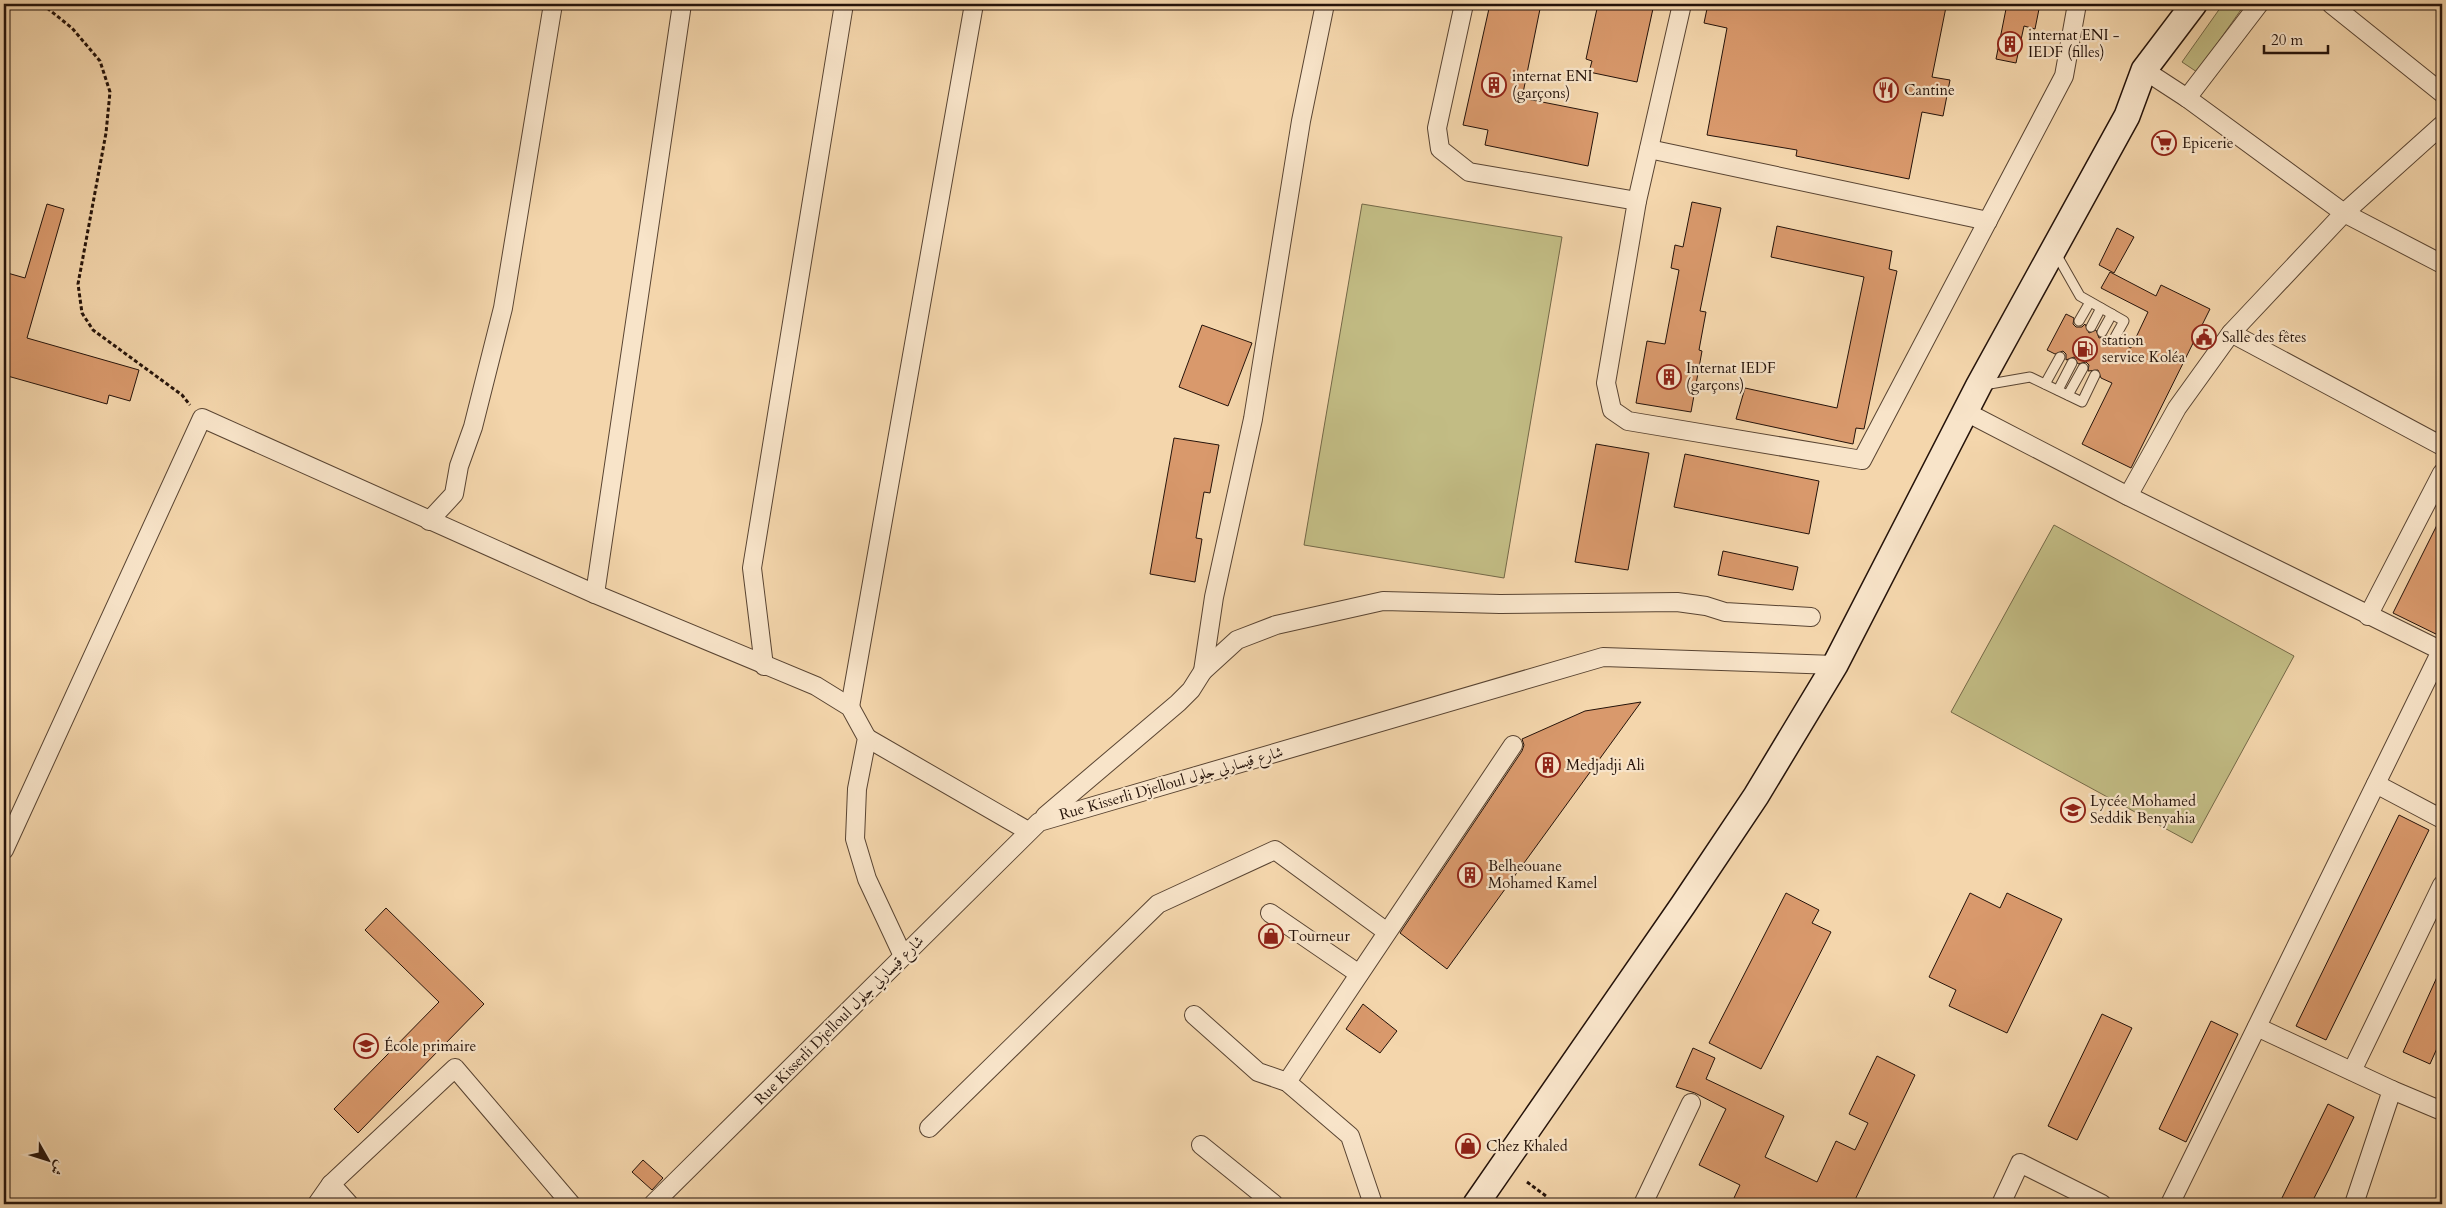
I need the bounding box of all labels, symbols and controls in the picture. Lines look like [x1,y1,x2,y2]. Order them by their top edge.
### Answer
scale bar [2264,22,2327,54]
place label: internat ENI - IEDF (filles) [2028,25,2120,62]
text: 20 m [2271,30,2303,50]
building icon: internat ENI - IEDF (filles) [1997,31,2023,57]
place label: internat ENI (garçons) [1512,66,1593,103]
building icon: internat ENI (garçons) [1481,72,1507,98]
restaurant icon: Cantine [1873,77,1899,103]
place label: Cantine [1904,80,1955,100]
supermarket icon: Epicerie [2151,130,2177,156]
place label: Epicerie [2182,133,2234,153]
public building icon: Salle des fêtes [2191,324,2217,350]
place label: Salle des fêtes [2222,327,2306,347]
place label: station service Koléa [2102,330,2186,367]
fuel station icon: station service Koléa [2072,336,2098,362]
place label: Internat IEDF (garçons) [1686,358,1776,395]
building icon: Internat IEDF (garçons) [1656,364,1682,390]
street label: Rue Kisserli Djelloul شارع قيسارلي جلول [1057,741,1286,827]
building icon: Medjadji Ali [1535,752,1561,778]
place label: Medjadji Ali [1566,755,1645,775]
place label: Lycée Mohamed Seddik Benyahia [2090,791,2196,828]
school or university icon: Lycée Mohamed Seddik Benyahia [2060,797,2086,823]
place label: Belheouane Mohamed Kamel [1488,856,1598,893]
building icon: Belheouane Mohamed Kamel [1457,862,1483,888]
shop icon: Tourneur [1258,923,1284,949]
place label: Tourneur [1288,926,1350,946]
street label: Rue Kisserli Djelloul شارع قيسارلي جلول [750,931,930,1111]
school or university icon: École primaire [353,1033,379,1059]
place label: École primaire [384,1036,476,1056]
shop icon: Chez Khaled [1455,1133,1481,1159]
north arrow [22,1136,72,1186]
place label: Chez Khaled [1486,1136,1568,1156]
text: ش [46,1156,69,1179]

